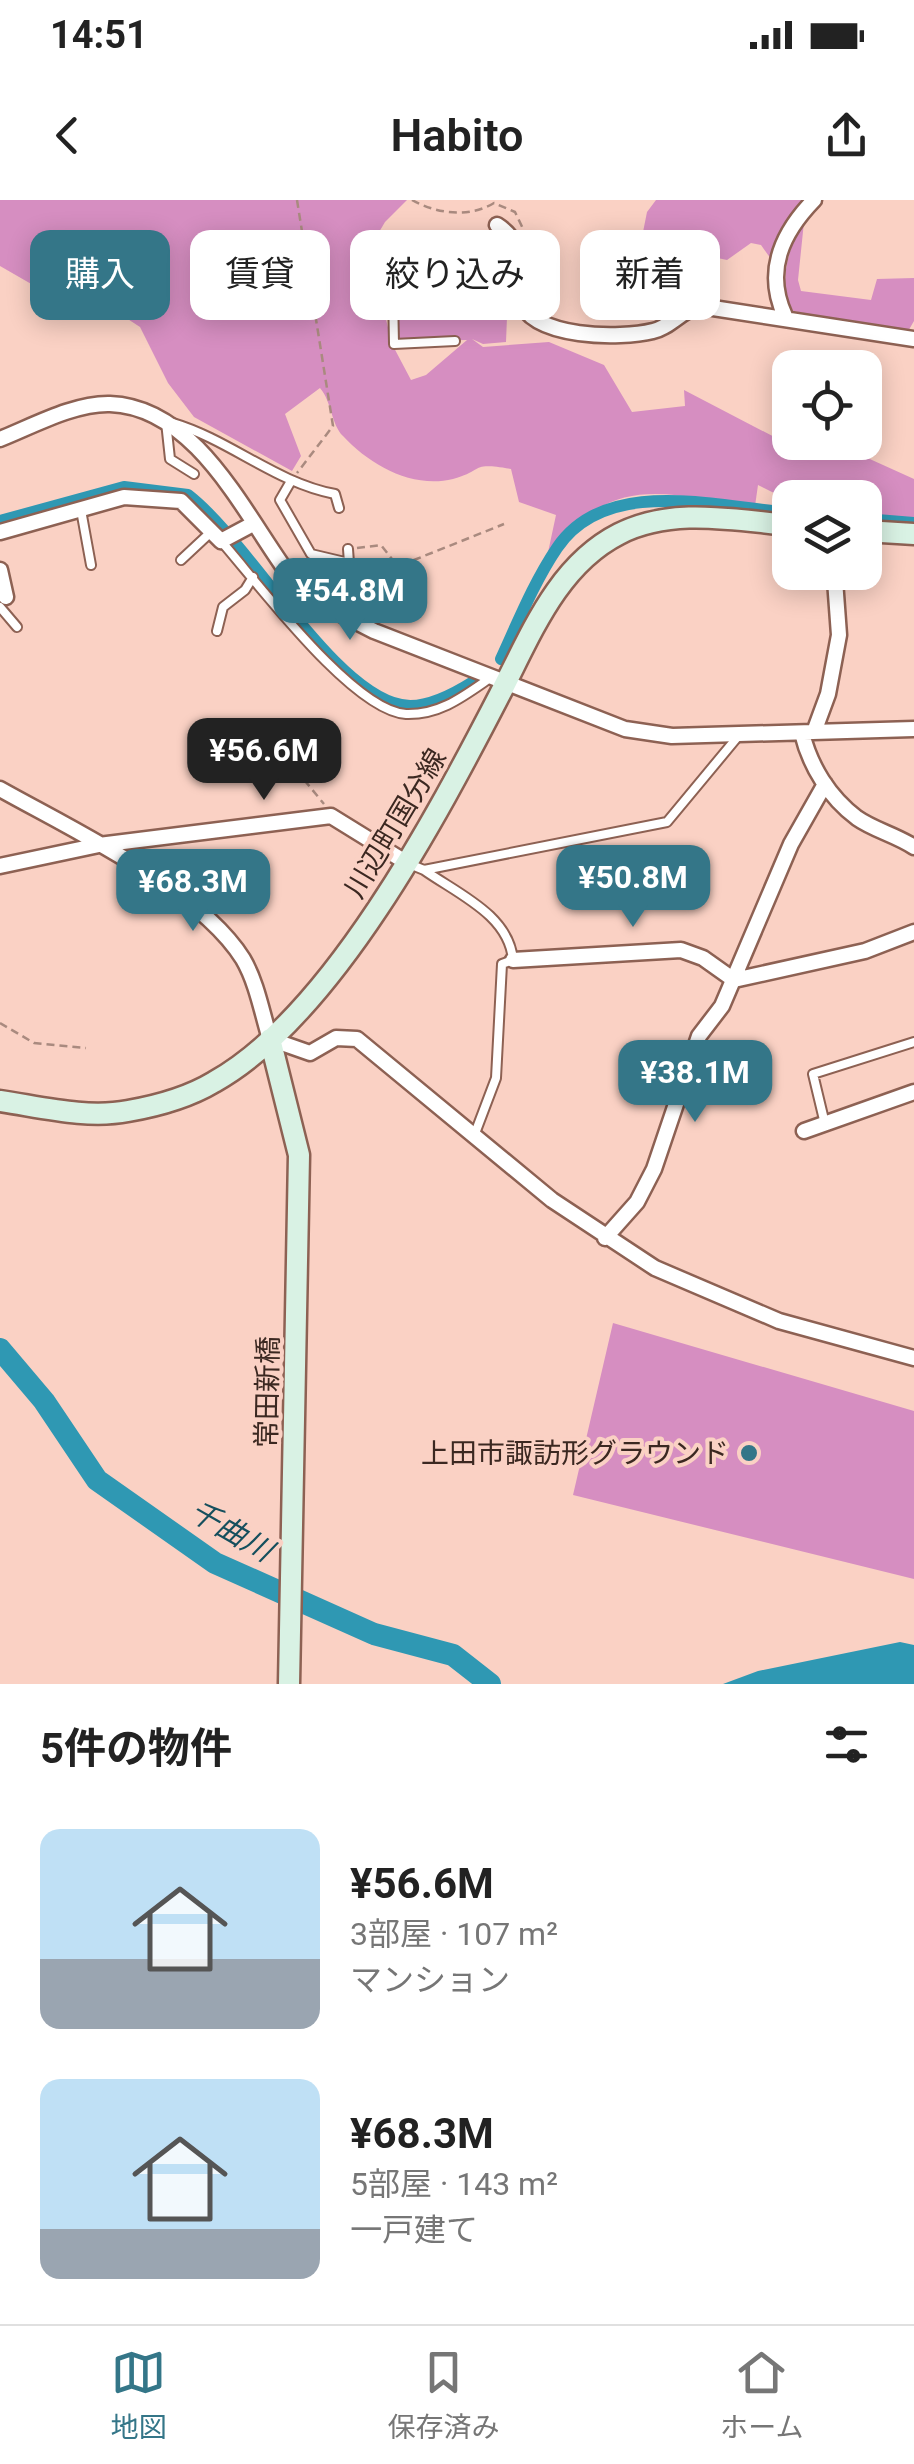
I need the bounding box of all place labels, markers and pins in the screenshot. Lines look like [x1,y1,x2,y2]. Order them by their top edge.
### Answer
pin: ¥54.8M [269,558,431,643]
pin: ¥56.6M [183,718,345,803]
pin: ¥50.8M [552,845,714,930]
pin: ¥68.3M [112,849,274,934]
pin: ¥38.1M [614,1040,776,1125]
place label: 上田市諏訪形グラウンド [421,1437,729,1470]
marker: 上田市諏訪形グラウンド [738,1442,760,1464]

